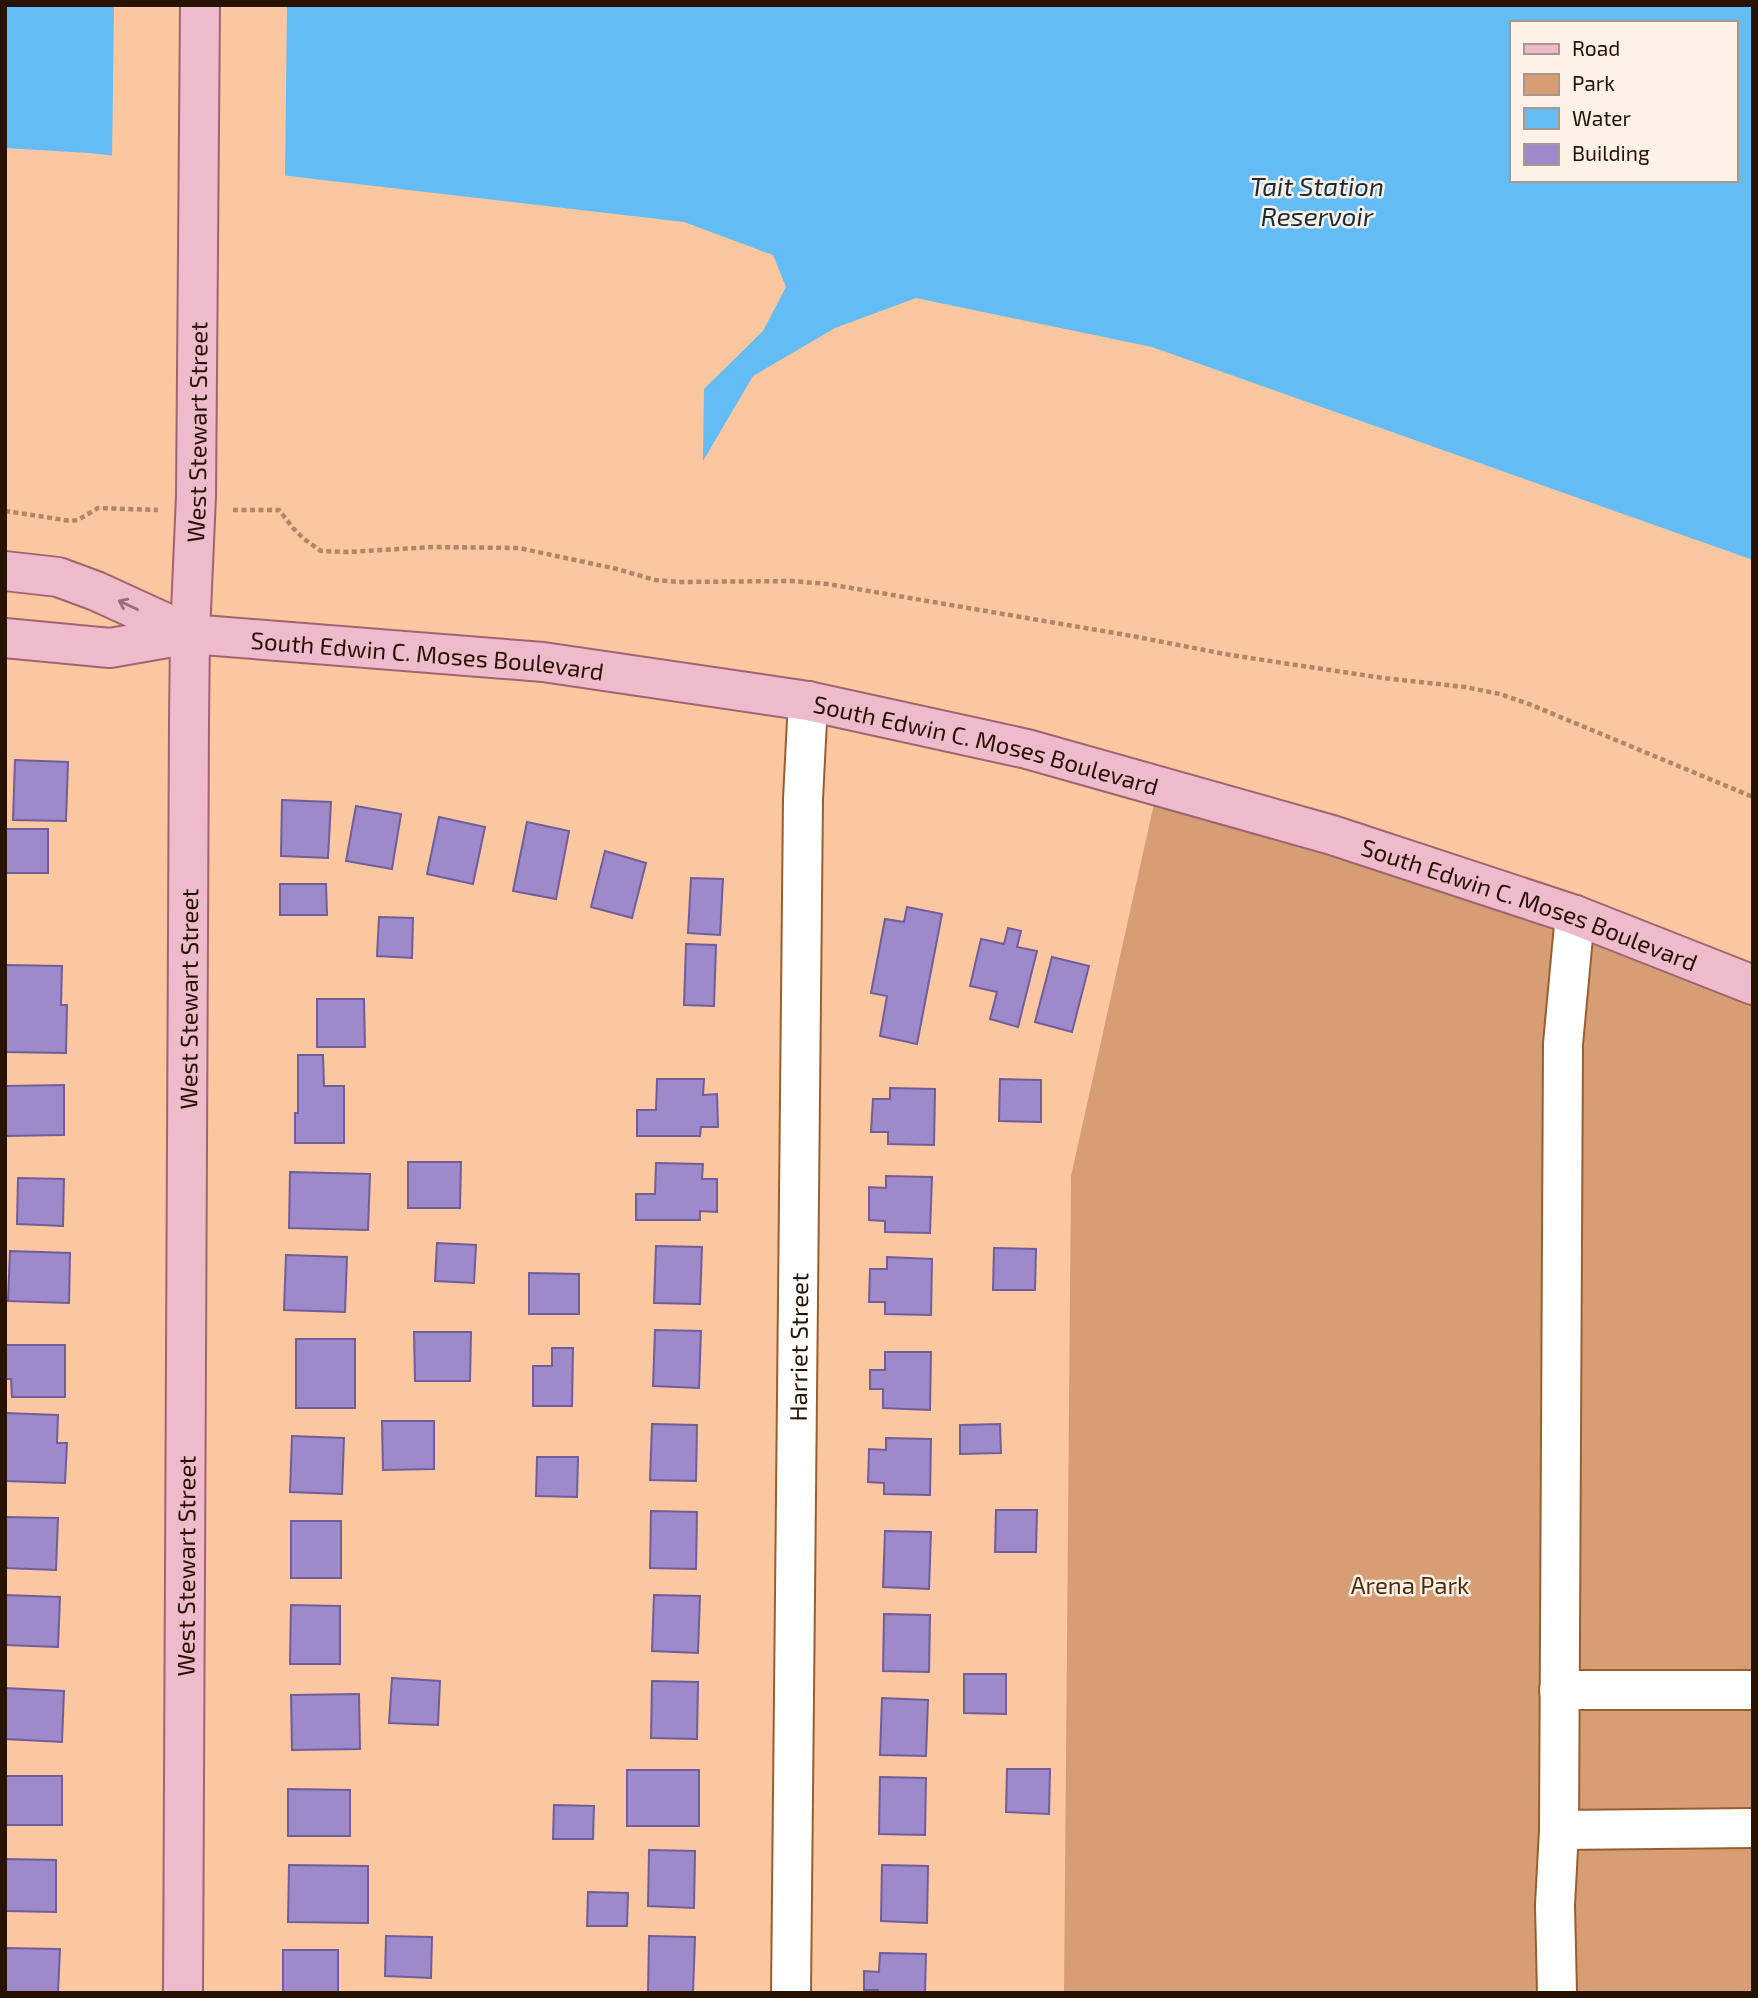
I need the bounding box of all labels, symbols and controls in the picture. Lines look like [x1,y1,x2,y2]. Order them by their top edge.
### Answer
legend [1510,21,1737,182]
text: Road [1572,35,1620,60]
text: Park [1572,70,1615,95]
text: Water [1572,105,1631,130]
text: Building [1572,140,1650,165]
water label: Tait Station Reservoir [1250,170,1384,231]
street label: West Stewart Street [179,321,212,543]
one-way arrow [118,598,139,612]
street label: South Edwin C. Moses Boulevard [250,624,606,685]
street label: South Edwin C. Moses Boulevard [811,688,1162,800]
street label: South Edwin C. Moses Boulevard [1358,831,1702,976]
street label: West Stewart Street [173,888,203,1110]
street label: Harriet Street [782,1273,813,1421]
street label: West Stewart Street [170,1455,200,1677]
park label: Arena Park [1351,1570,1469,1599]

